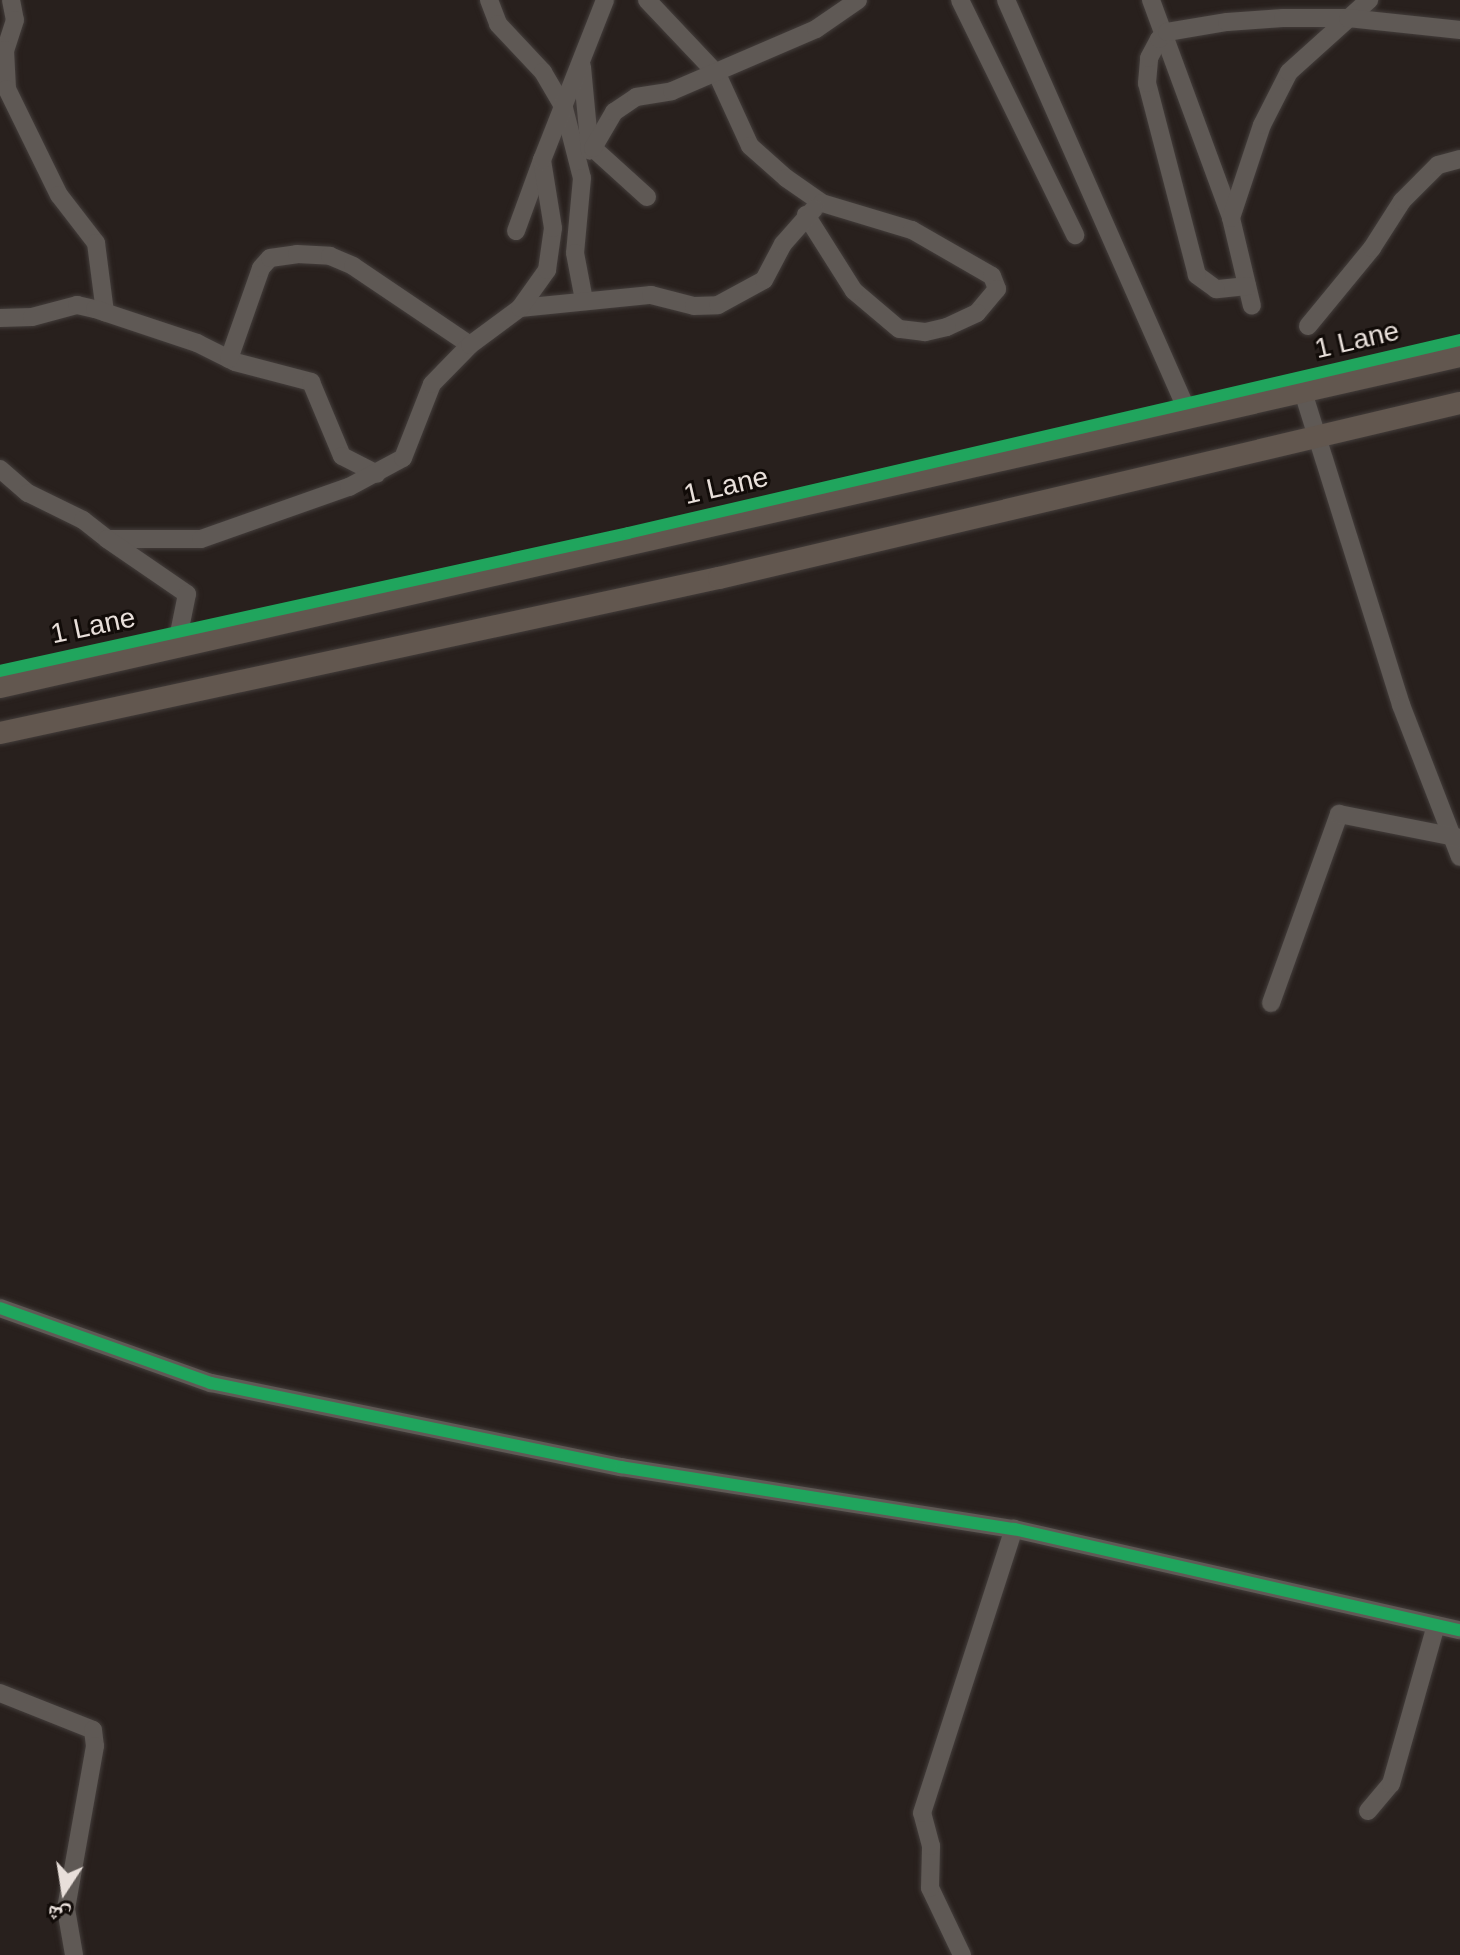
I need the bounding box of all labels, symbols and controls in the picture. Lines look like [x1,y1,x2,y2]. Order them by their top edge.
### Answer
street label: 1 Lane [1311,314,1403,366]
street label: 1 Lane [680,460,772,512]
street label: 1 Lane [48,601,138,651]
north arrow [24,1851,104,1931]
text: ش [45,1900,73,1930]

